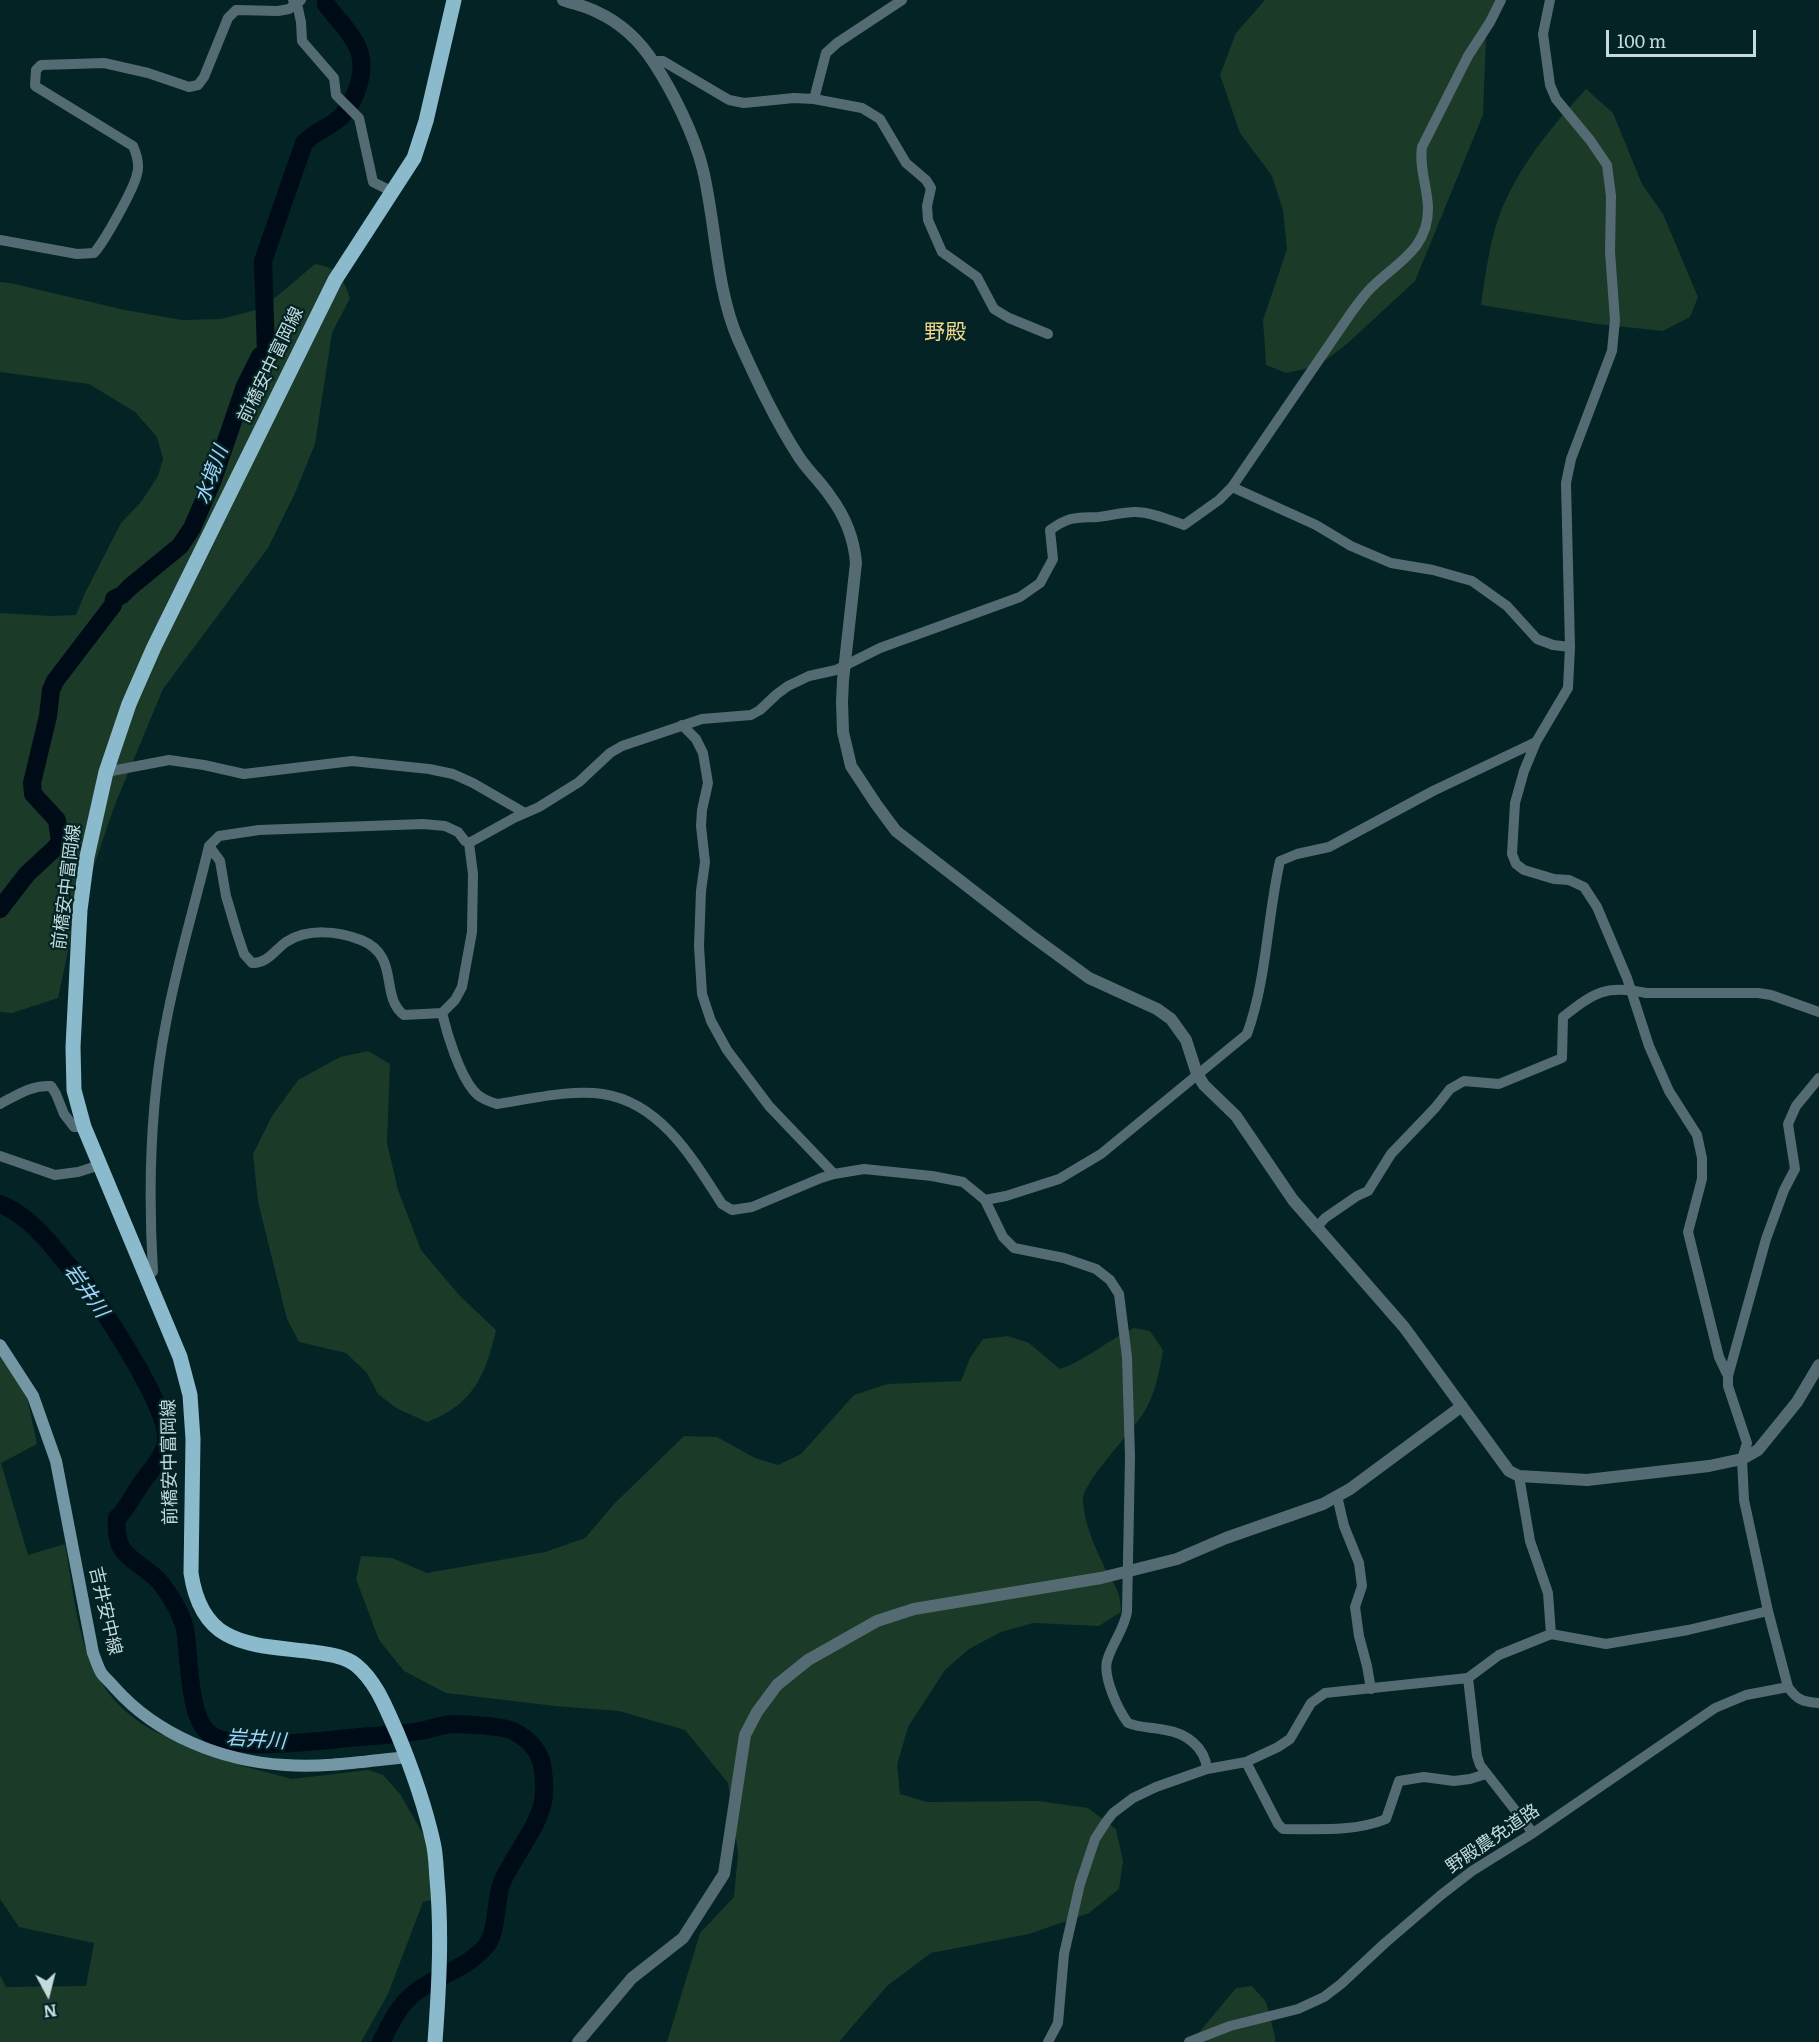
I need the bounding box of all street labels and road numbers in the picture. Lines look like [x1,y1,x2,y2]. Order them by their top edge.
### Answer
street label: 前橋安中富岡線 [234,304,308,426]
street label: 前橋安中富岡線 [49,823,85,951]
street label: 前橋安中富岡線 [158,1399,182,1525]
street label: 吉井安中線 [84,1565,126,1657]
street label: 野殿農免道路 [1442,1800,1544,1878]

